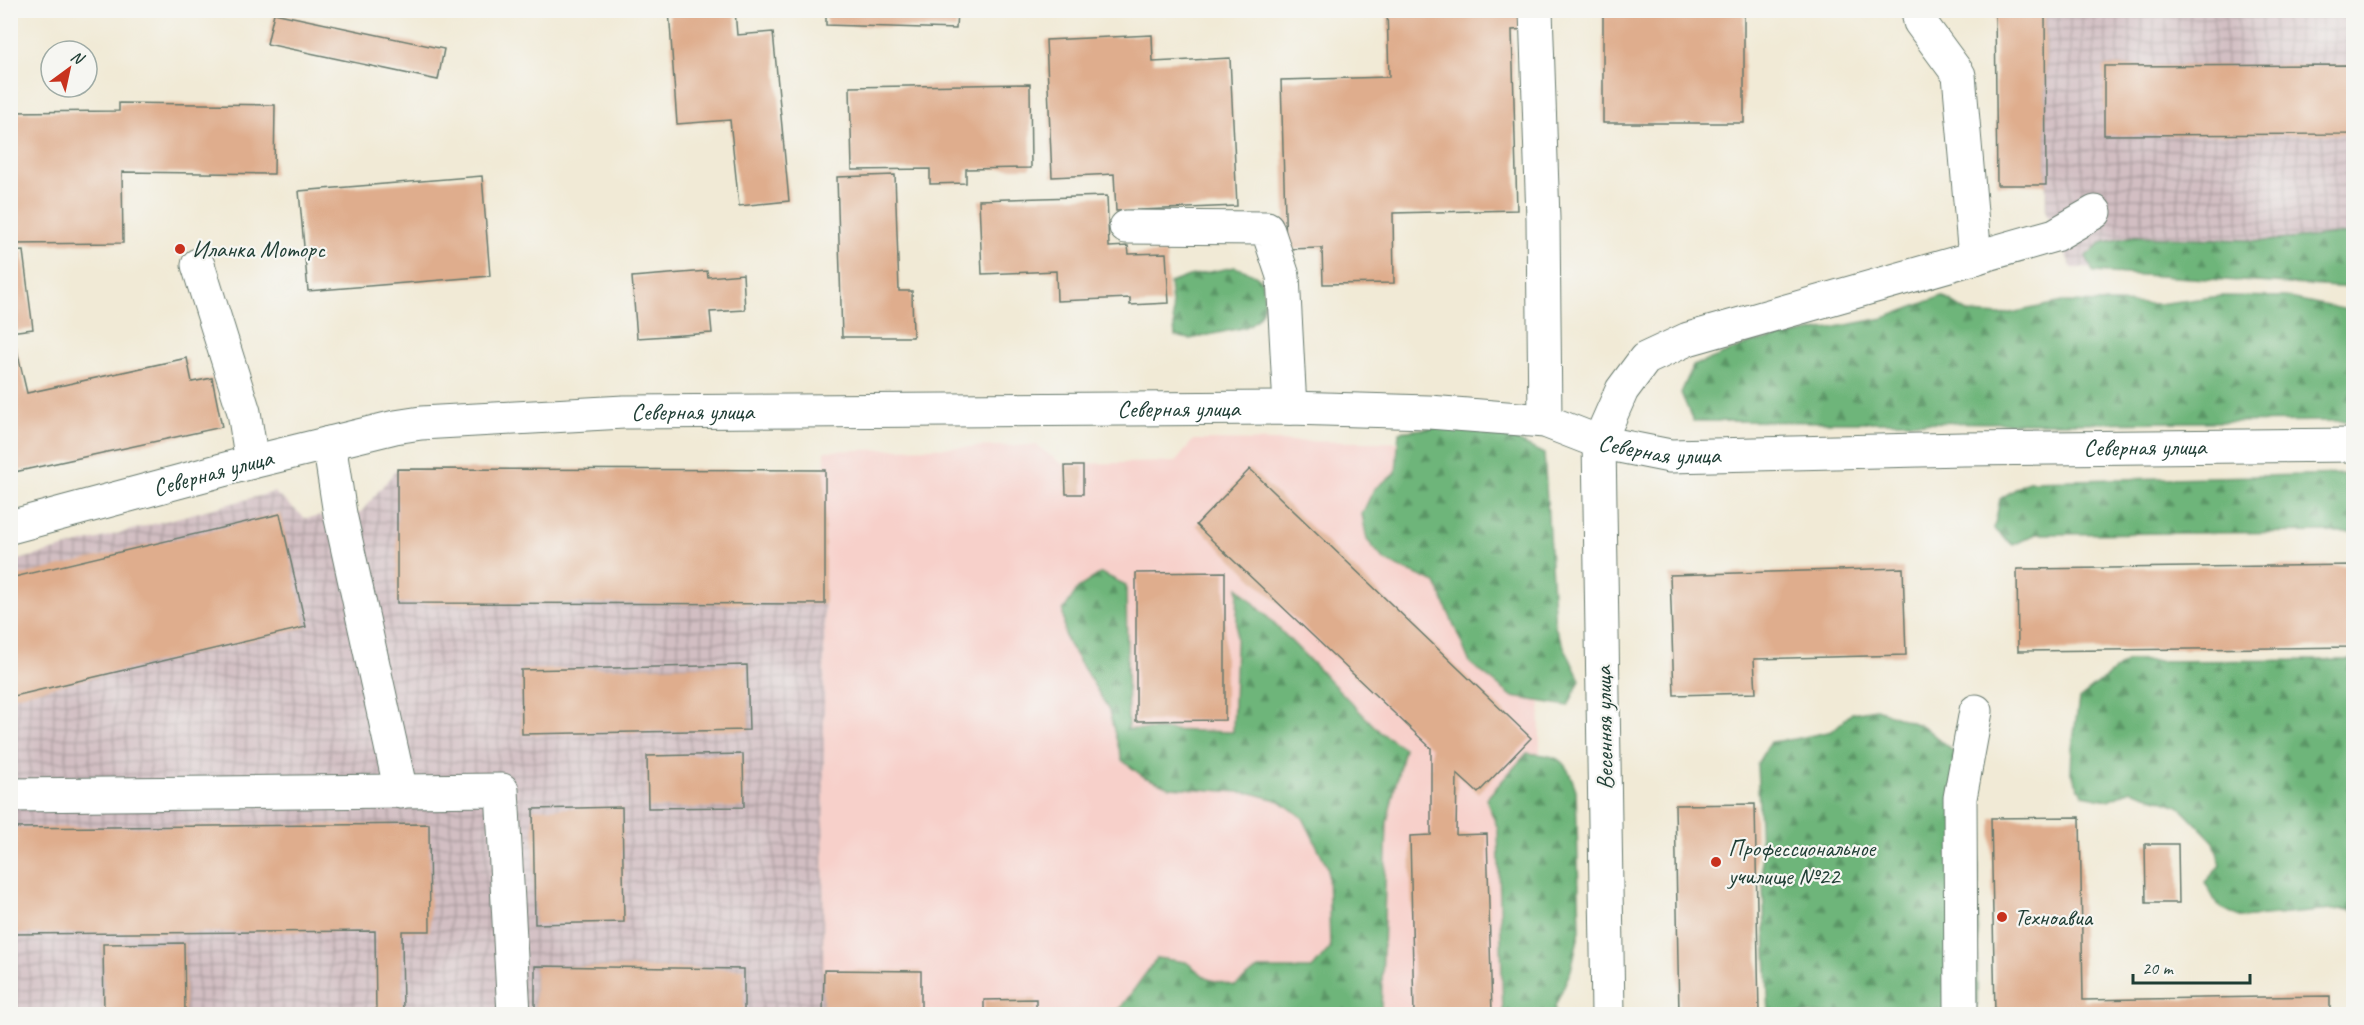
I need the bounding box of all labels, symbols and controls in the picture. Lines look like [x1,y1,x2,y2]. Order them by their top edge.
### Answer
north arrow [39,39,99,99]
text: N [67,46,89,70]
place label: Иланка Моторс [192,234,326,264]
marker: Иланка Моторс [173,242,187,256]
street label: Северная улица [1117,393,1242,424]
street label: Северная улица [631,396,756,427]
street label: Северная улица [1596,427,1722,471]
street label: Северная улица [2083,431,2208,463]
street label: Северная улица [150,442,277,503]
street label: Весенняя улица [1588,664,1620,790]
place label: Профессиональное училище №22 [1726,833,1877,891]
marker: Профессиональное училище №22 [1709,855,1723,869]
place label: Техноавиа [2014,902,2094,932]
marker: Техноавиа [1995,910,2009,924]
scale bar [2133,947,2250,985]
text: 20 m [2142,957,2175,979]

